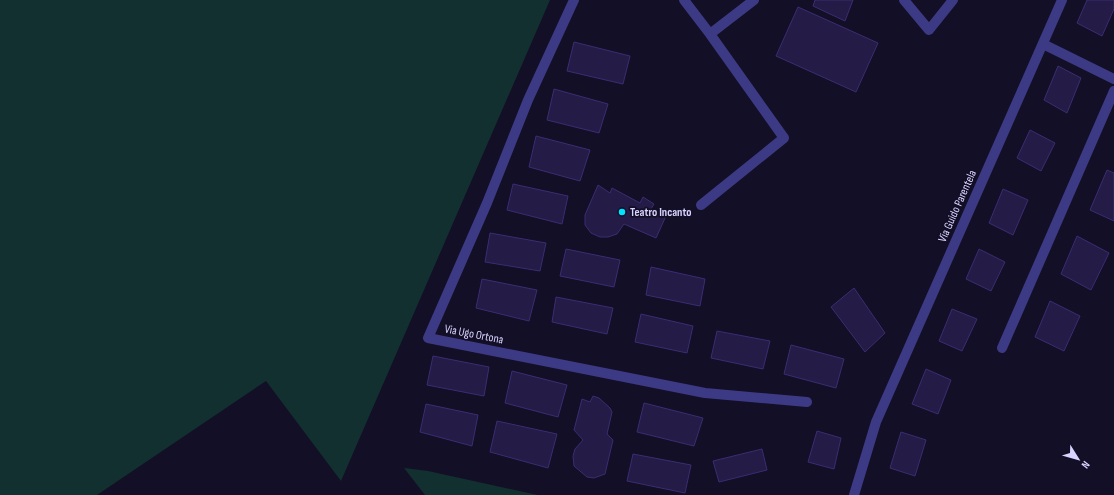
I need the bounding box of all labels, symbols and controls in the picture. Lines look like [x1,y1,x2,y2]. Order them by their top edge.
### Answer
street label: Via Guido Parentela [935,167,980,245]
place label: Teatro Incanto [630,205,692,220]
marker: Teatro Incanto [617,207,627,217]
street label: Via Ugo Ortona [443,321,505,348]
north arrow [1058,439,1098,479]
text: N [1079,458,1093,471]

